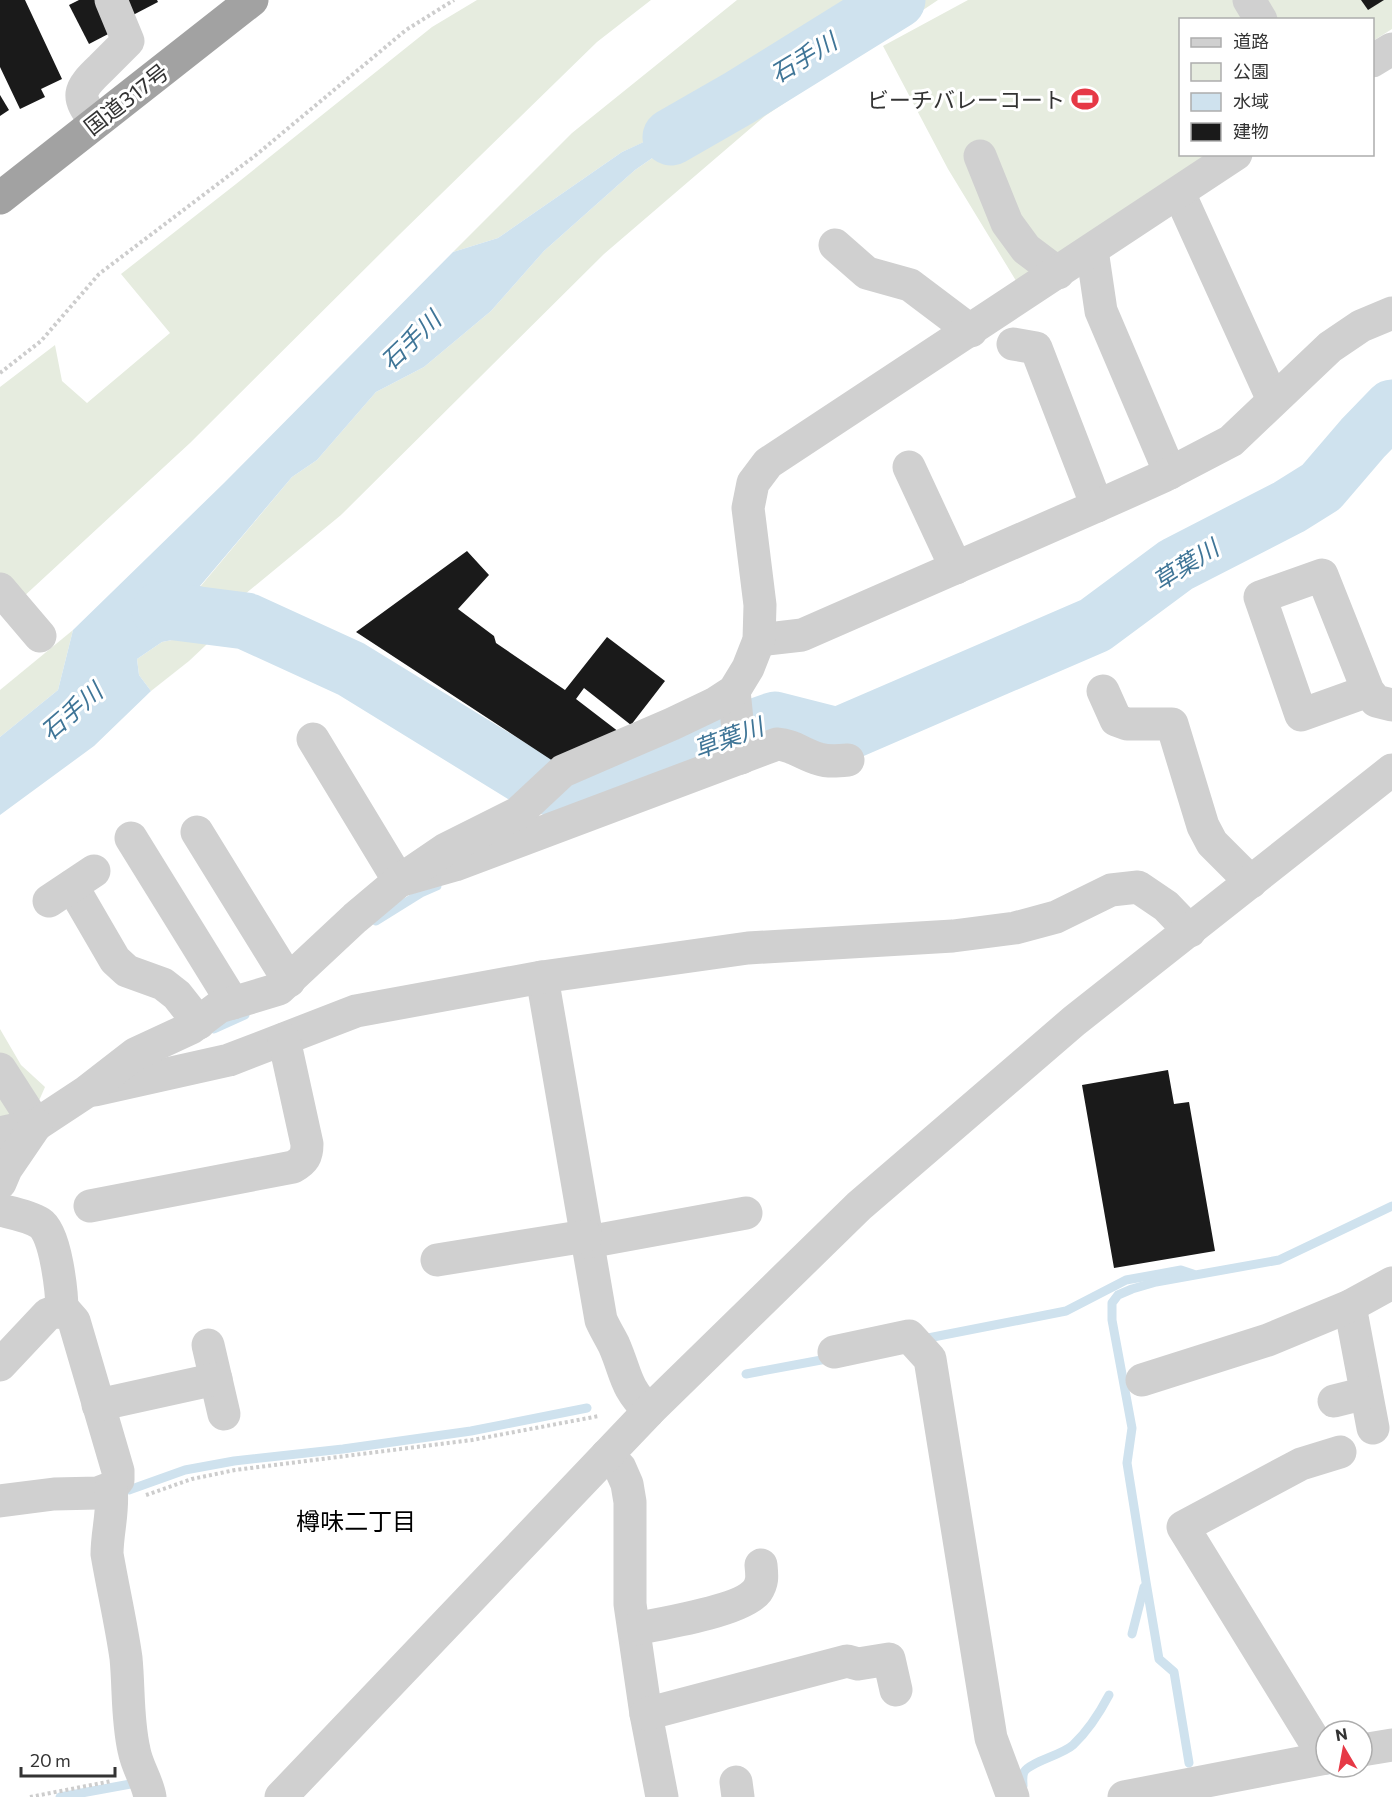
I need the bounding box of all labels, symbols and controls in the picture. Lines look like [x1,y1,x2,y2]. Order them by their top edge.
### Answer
legend [1179,18,1374,156]
water label: 石手川 [765,24,844,88]
text: 道路 [1233,30,1269,52]
street label: 国道317号 [78,58,174,140]
text: 公園 [1233,60,1269,82]
sports icon: ビーチバレーコート [1070,84,1100,114]
place label: ビーチバレーコート [867,86,1065,113]
text: 水域 [1233,90,1269,112]
text: 建物 [1233,120,1269,142]
water label: 石手川 [374,302,448,375]
water label: 草葉川 [1147,531,1226,595]
water label: 石手川 [34,674,110,746]
water label: 草葉川 [689,710,770,763]
district label: 樽味二丁目 [296,1506,416,1535]
north arrow [1314,1719,1374,1779]
text: N [1334,1723,1349,1744]
scale bar [21,1740,116,1778]
text: 20 m [30,1749,71,1771]

